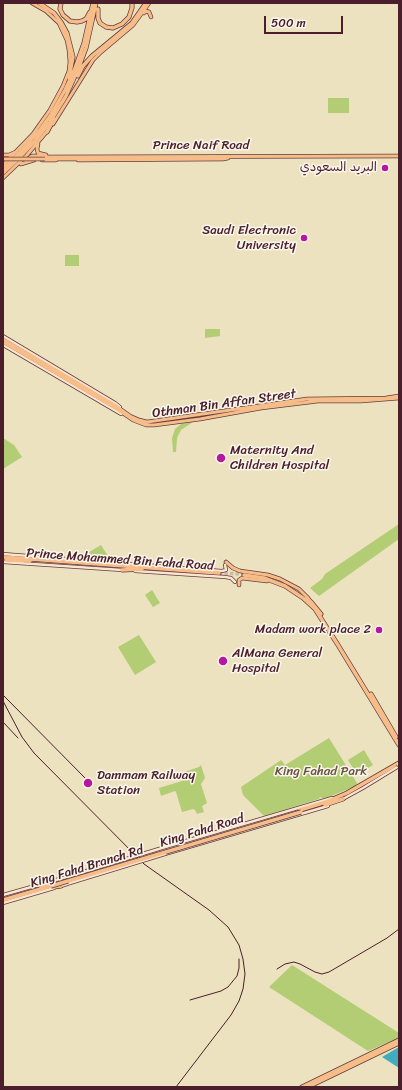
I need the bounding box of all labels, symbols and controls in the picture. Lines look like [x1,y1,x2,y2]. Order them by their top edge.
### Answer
scale bar [266,8,345,34]
text: 500 m [271,12,306,34]
street label: Prince Naif Road [153,138,249,154]
place label: البريد السعودي [300,160,377,176]
marker: البريد السعودي [380,163,390,173]
place label: Saudi Electronic University [202,223,296,254]
marker: Saudi Electronic University [299,233,309,243]
street label: Othman Bin Affan Street [151,386,297,422]
place label: Maternity And Children Hospital [230,443,329,474]
marker: Maternity And Children Hospital [215,452,227,464]
street label: Prince Mohammed Bin Fahd Road [26,546,214,574]
place label: Madam work place 2 [255,622,371,638]
marker: Madam work place 2 [374,625,384,635]
place label: AlMana General Hospital [232,646,322,677]
marker: AlMana General Hospital [217,655,229,667]
park label: King Fahad Park [275,764,367,780]
place label: Dammam Railway Station [97,768,195,799]
marker: Dammam Railway Station [82,777,94,789]
street label: King Fahd Road [158,811,246,851]
street label: King Fahd Branch Rd [28,842,146,892]

